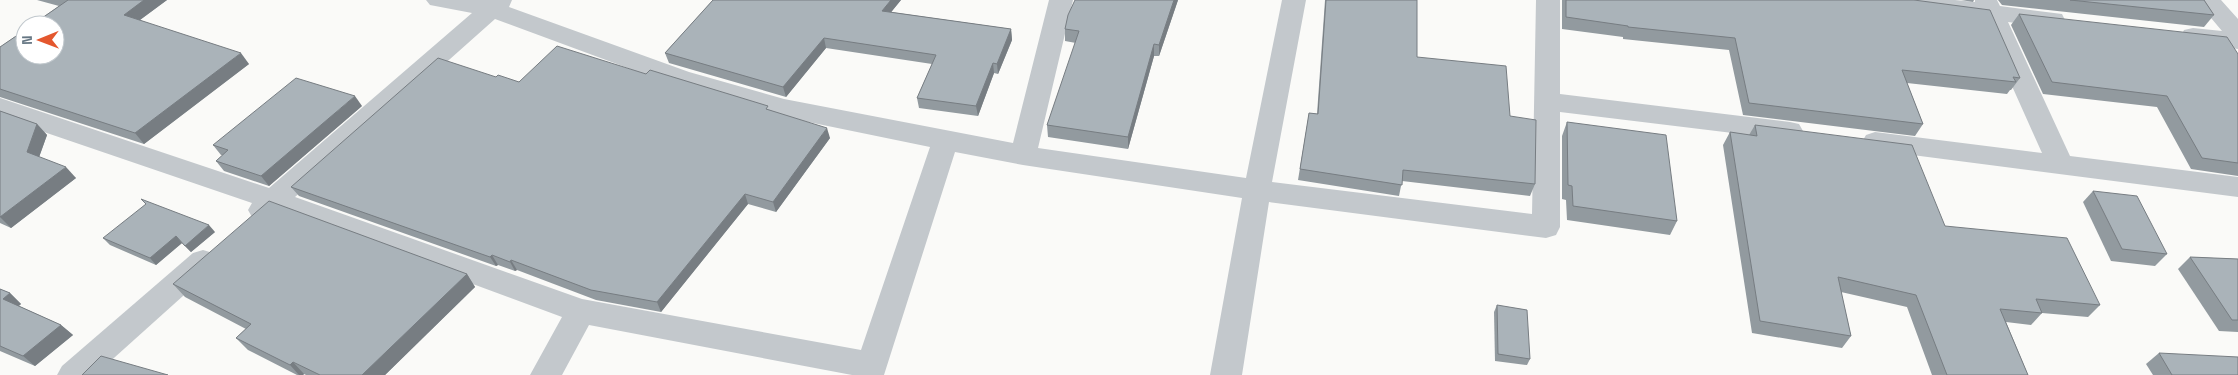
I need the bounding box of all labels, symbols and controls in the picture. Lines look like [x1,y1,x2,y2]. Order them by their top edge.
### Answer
north arrow [15,15,65,65]
text: N [18,35,36,45]

